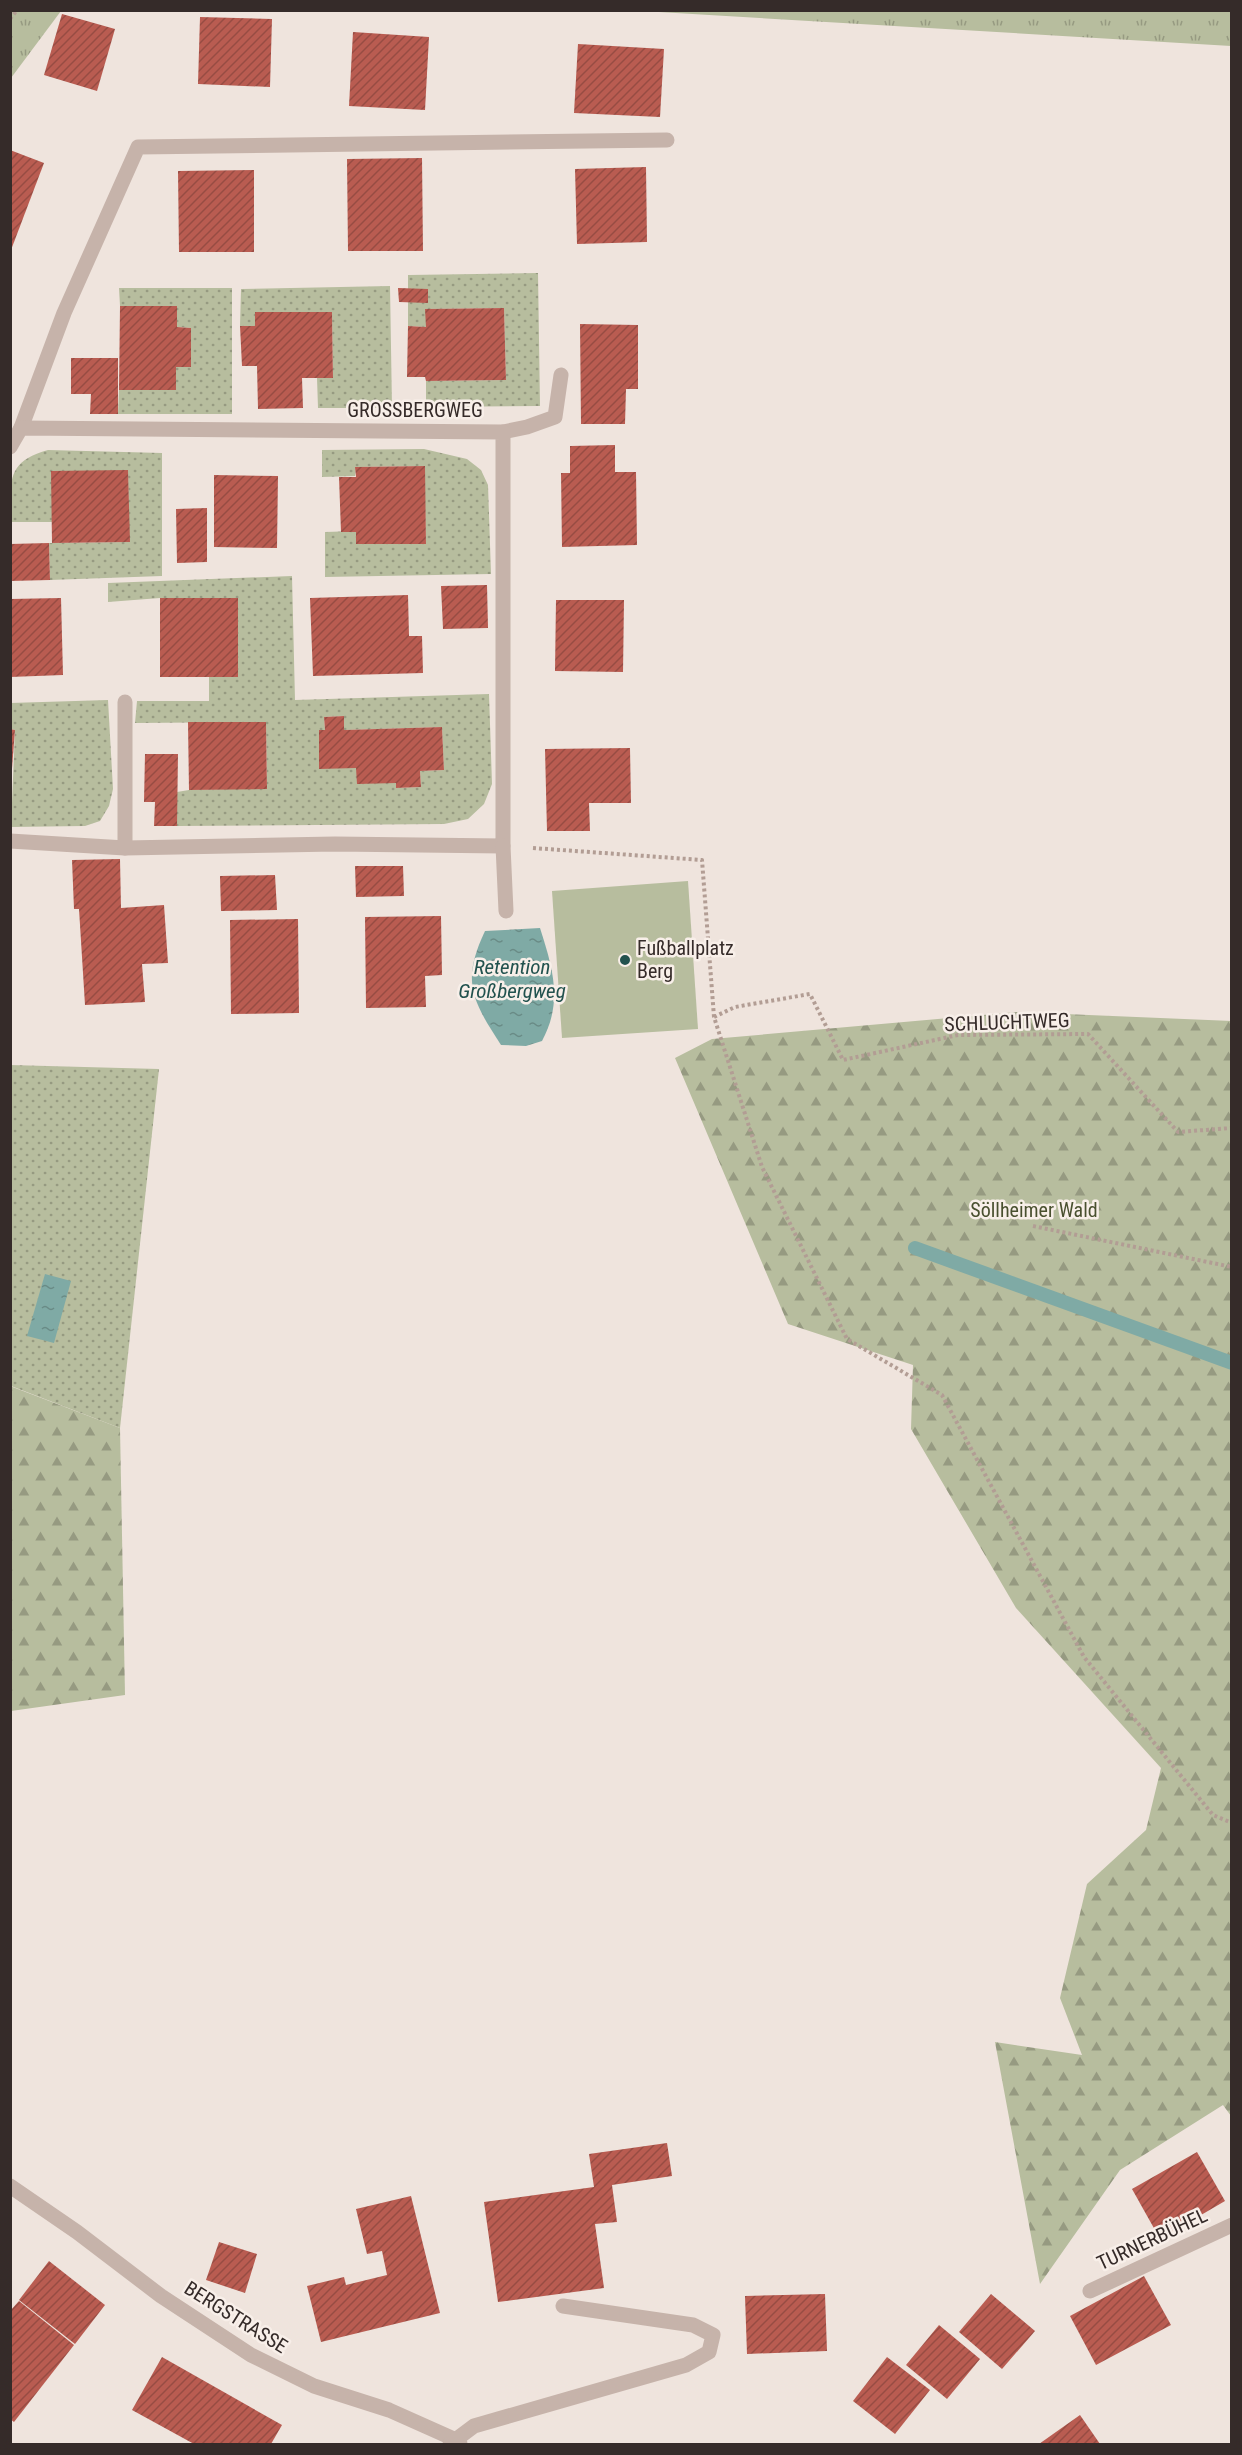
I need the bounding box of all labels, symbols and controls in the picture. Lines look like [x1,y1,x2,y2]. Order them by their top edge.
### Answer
street label: GROSSBERGWEG [347,398,483,422]
place label: Fußballplatz Berg [637,936,734,983]
marker: Fußballplatz Berg [618,953,632,967]
water label: Retention Großbergweg [458,955,566,1003]
street label: SCHLUCHTWEG [944,1008,1070,1036]
park label: Söllheimer Wald [970,1198,1098,1222]
street label: TURNERBÜHEL [1093,2203,1211,2275]
street label: BERGSTRASSE [180,2276,292,2358]

